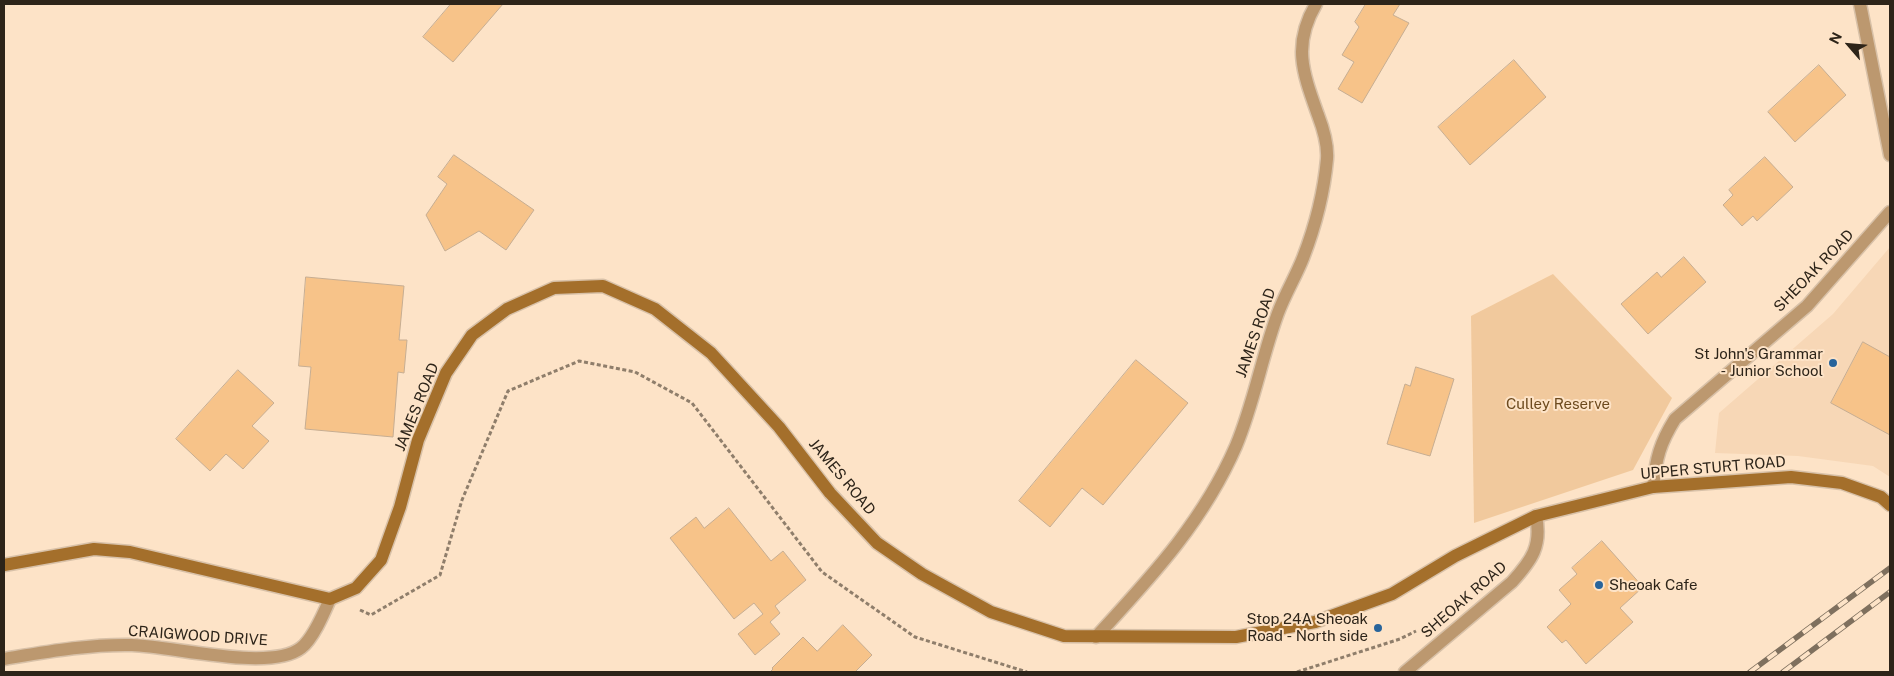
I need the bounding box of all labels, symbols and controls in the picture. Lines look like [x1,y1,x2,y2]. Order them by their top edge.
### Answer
north arrow [1824,20,1874,70]
text: N [1826,30,1845,47]
street label: SHEOAK ROAD [1770,226,1858,316]
street label: JAMES ROAD [1232,286,1280,380]
place label: St John's Grammar - Junior School [1694,345,1823,380]
marker: St John's Grammar - Junior School [1827,357,1839,369]
street label: JAMES ROAD [391,360,443,454]
park label: Culley Reserve [1506,395,1610,413]
street label: JAMES ROAD [805,435,879,519]
street label: UPPER STURT ROAD [1639,453,1787,483]
street label: SHEOAK ROAD [1418,558,1510,642]
place label: Sheoak Cafe [1609,576,1698,594]
marker: Sheoak Cafe [1593,579,1605,591]
place label: Stop 24A Sheoak Road - North side [1247,610,1368,645]
street label: CRAIGWOOD DRIVE [127,622,269,650]
marker: Stop 24A Sheoak Road - North side [1372,622,1384,634]

